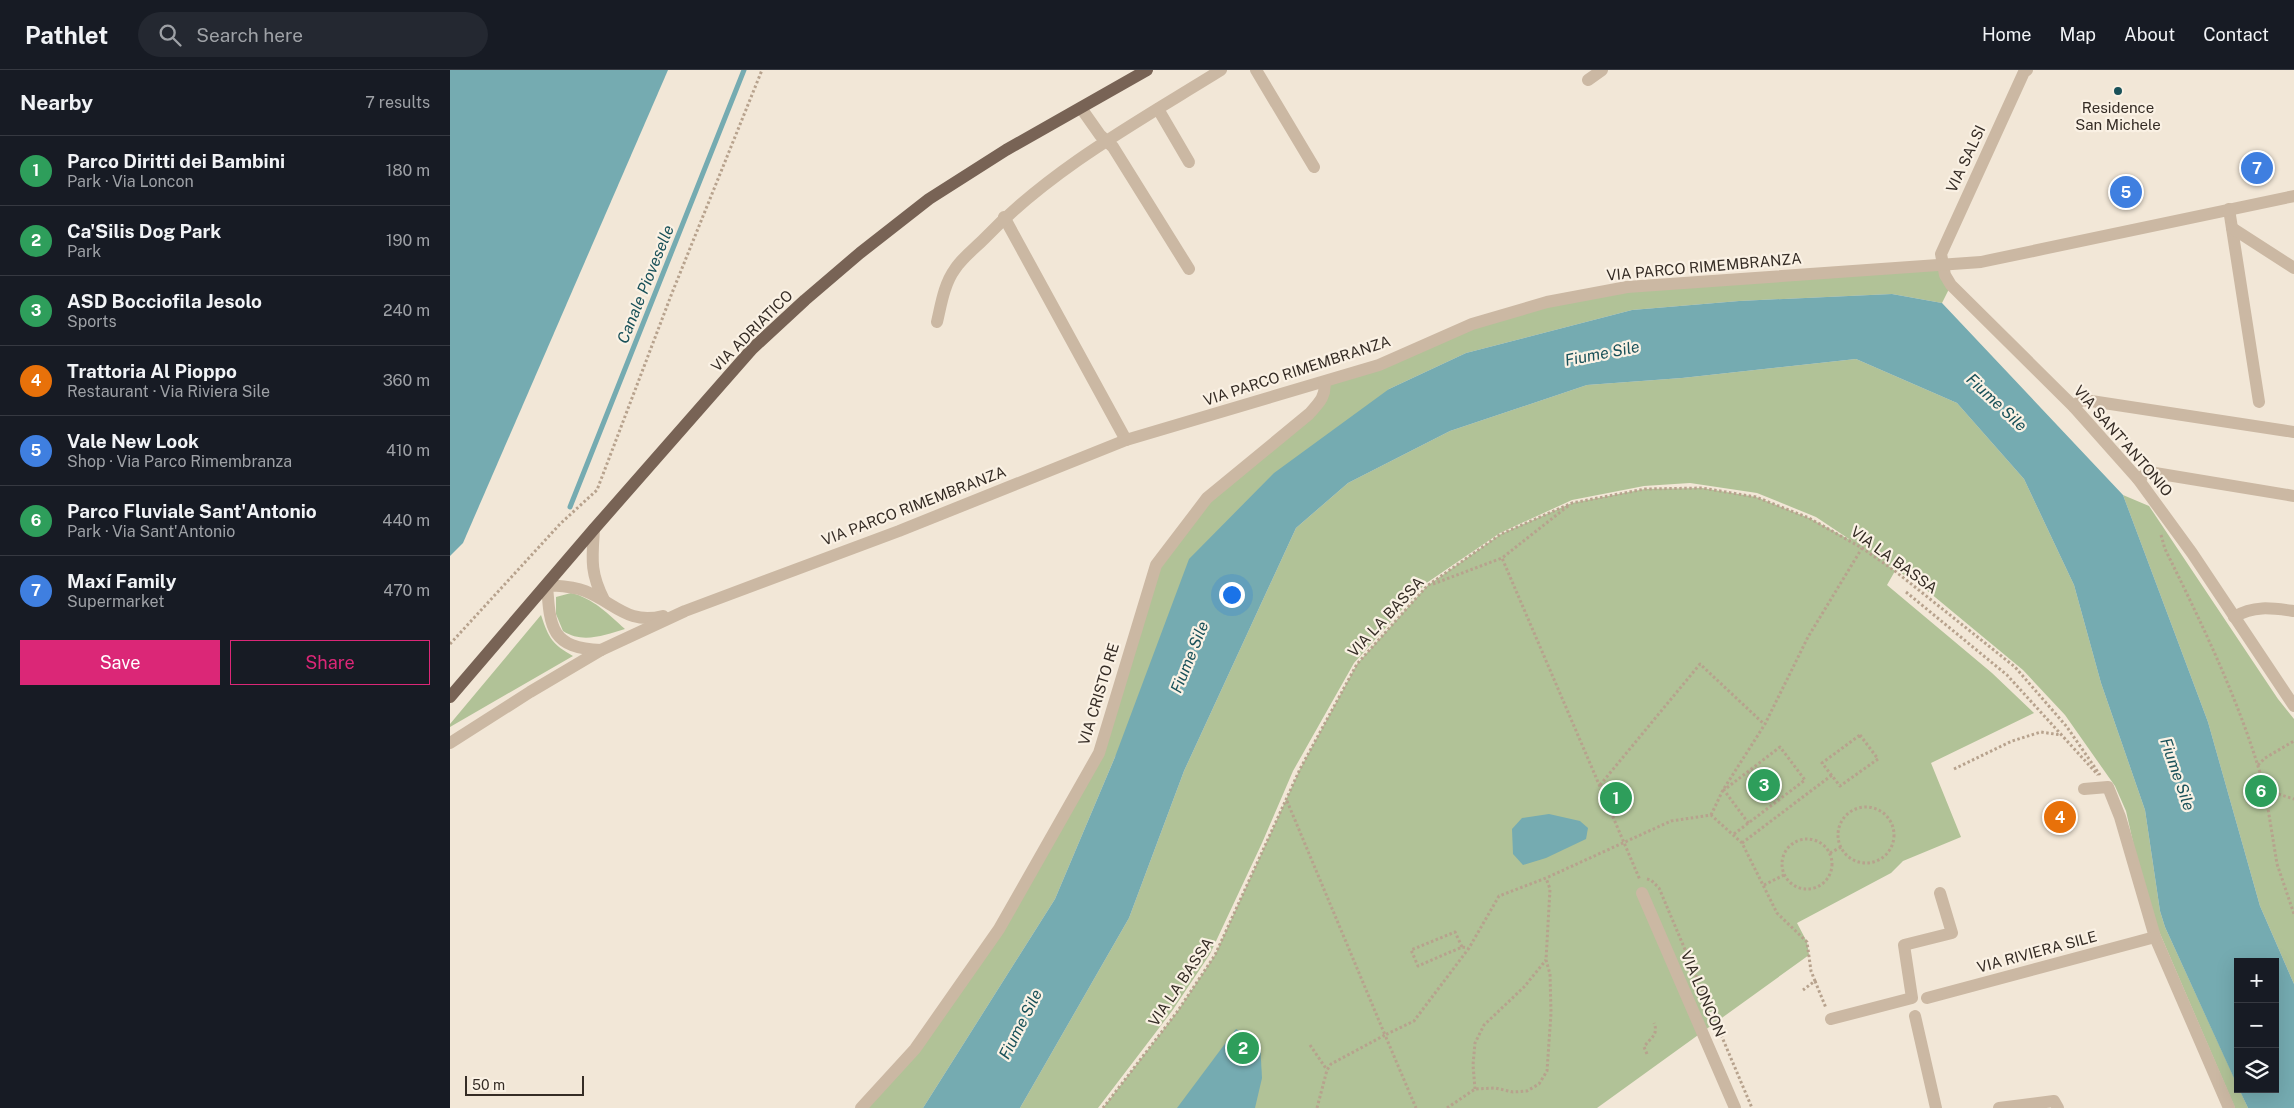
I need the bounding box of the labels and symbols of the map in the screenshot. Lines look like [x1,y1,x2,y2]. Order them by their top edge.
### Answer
marker: Residence San Michele [2112,85,2124,97]
place label: Residence San Michele [2075,99,2161,133]
street label: VIA SALSI [1943,122,1989,195]
pin: 7 [2241,149,2273,187]
pin: 5 [2110,173,2142,211]
water label: Canale Pioveselle [613,222,678,346]
street label: VIA PARCO RIMEMBRANZA [1606,249,1803,284]
street label: VIA ADRIATICO [707,286,796,375]
street label: VIA PARCO RIMEMBRANZA [1201,332,1393,409]
water label: Fiume Sile [1563,337,1641,370]
water label: Fiume Sile [1963,370,2031,435]
street label: VIA SANT'ANTONIO [2071,382,2176,500]
street label: VIA PARCO RIMEMBRANZA [819,462,1009,549]
street label: VIA LA BASSA [1848,522,1941,597]
street label: VIA LA BASSA [1344,573,1427,660]
your location [1219,582,1245,608]
water label: Fiume Sile [1166,618,1213,696]
street label: VIA CRISTO RE [1075,641,1122,747]
water label: Fiume Sile [2156,735,2199,813]
pin: 3 [1748,766,1780,804]
pin: 6 [2245,772,2277,810]
pin: 1 [1600,779,1632,817]
pin: 4 [2044,798,2076,836]
street label: VIA RIVIERA SILE [1975,927,2099,976]
street label: VIA LA BASSA [1145,934,1217,1029]
street label: VIA LONCON [1678,948,1729,1039]
water label: Fiume Sile [995,986,1046,1062]
pin: 2 [1227,1029,1259,1067]
scale bar [465,1073,584,1096]

